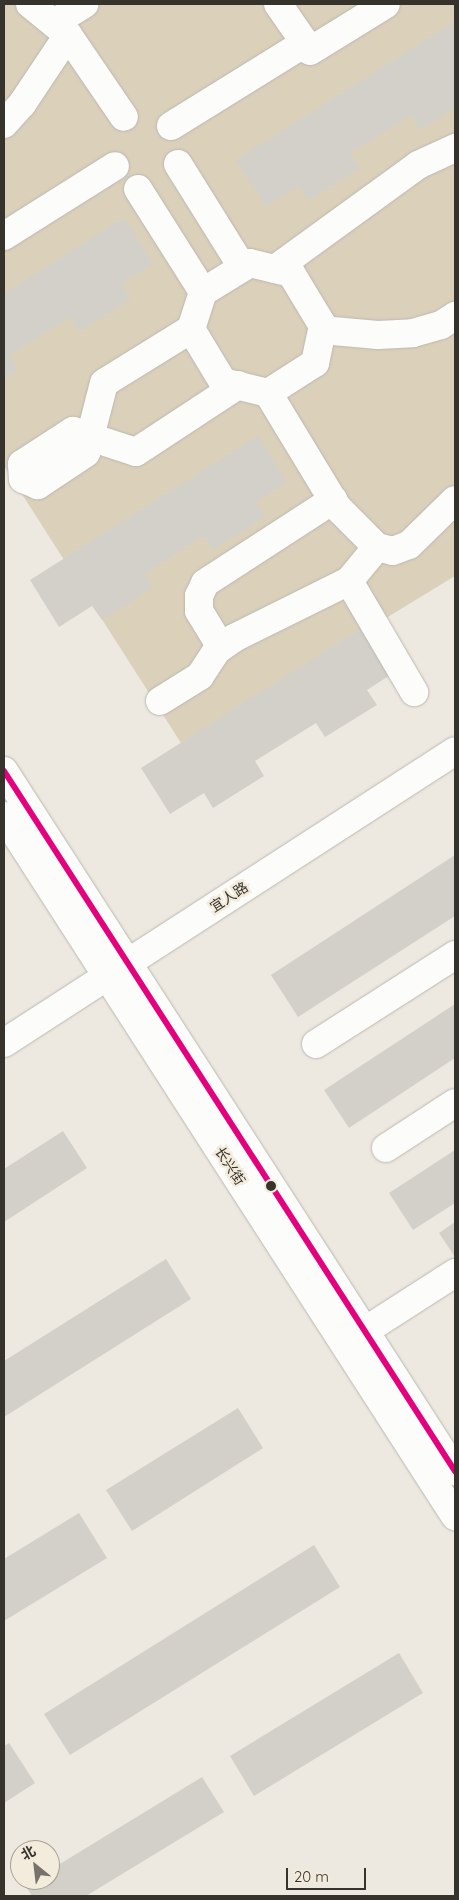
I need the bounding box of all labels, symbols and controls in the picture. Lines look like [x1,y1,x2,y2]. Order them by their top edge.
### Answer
street label: 宜人路 [207,879,251,915]
street label: 长兴街 [212,1144,248,1188]
unlabelled marker [266,1181,276,1191]
north arrow [10,1840,60,1890]
text: 北 [18,1841,39,1864]
scale bar [289,1858,369,1890]
text: 20 m [294,1867,329,1886]

